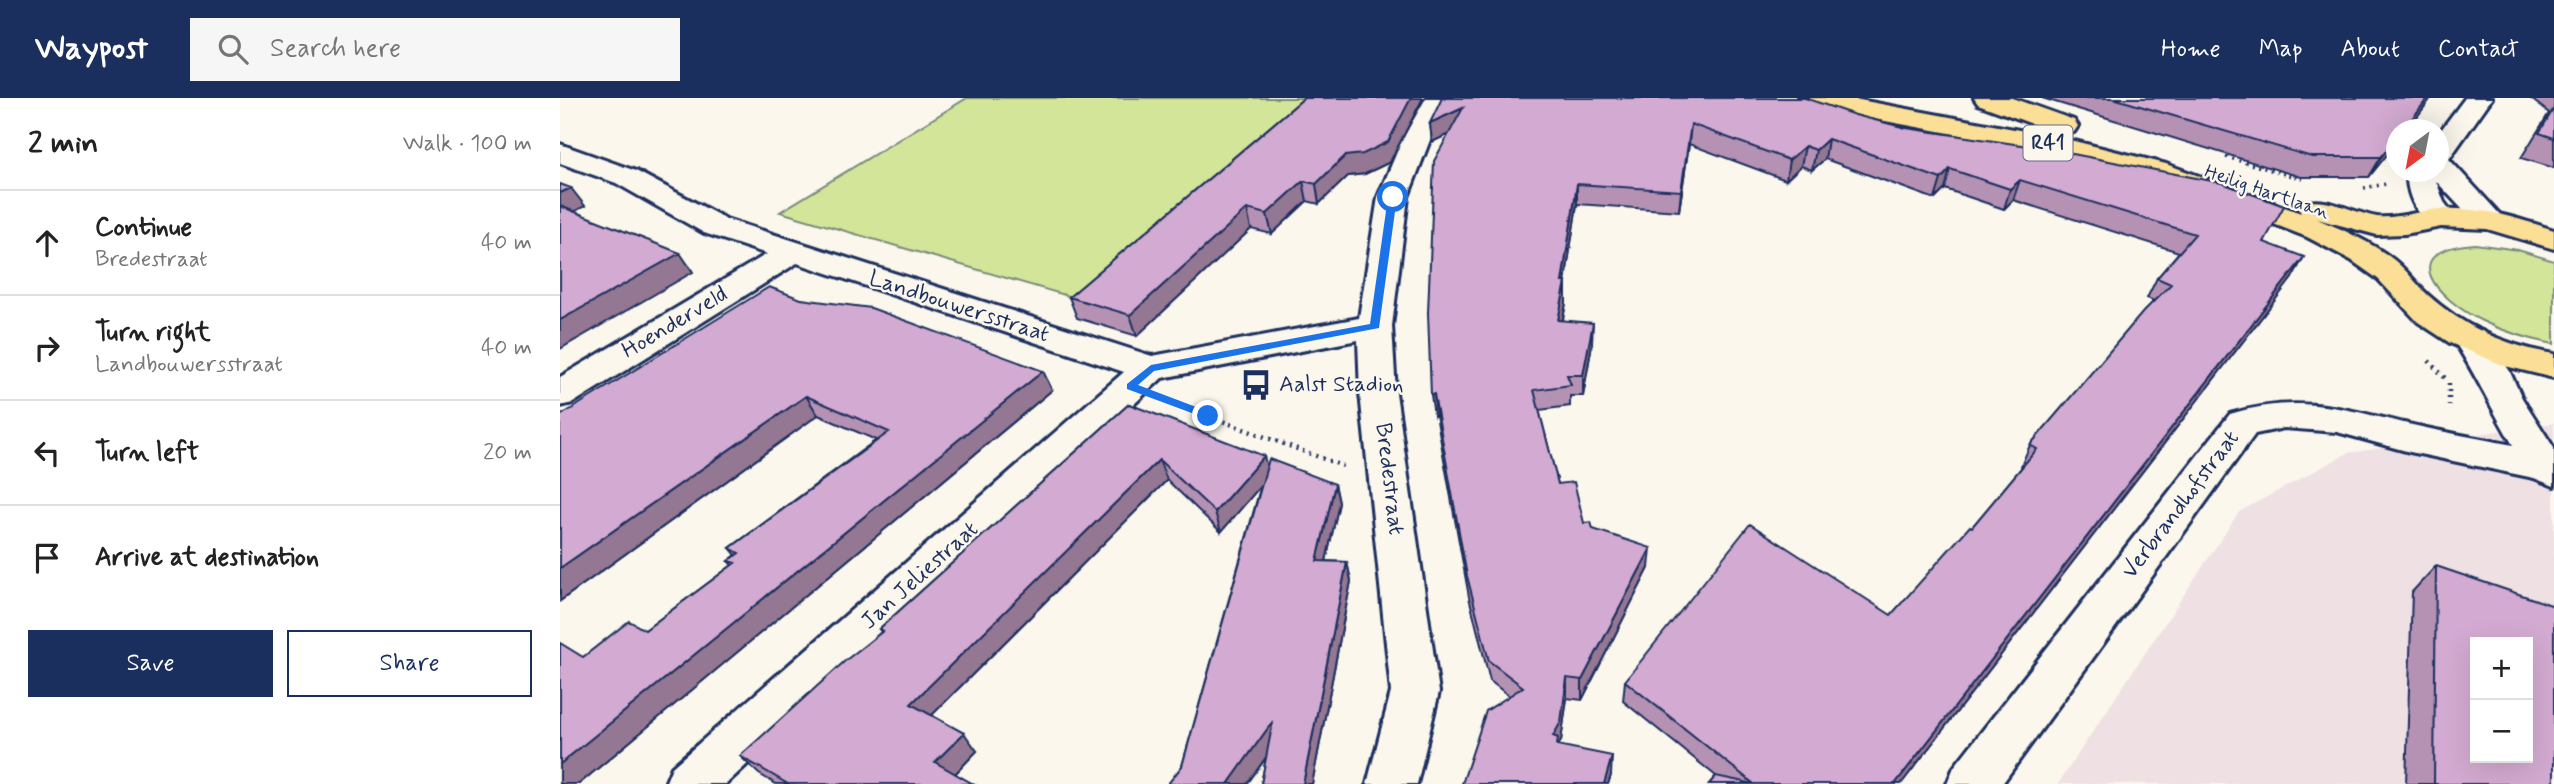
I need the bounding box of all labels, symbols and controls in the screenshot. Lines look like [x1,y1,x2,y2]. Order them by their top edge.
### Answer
search box [190,18,680,81]
text: Waypost [35,27,148,71]
icon: search [214,30,252,68]
text: Search here [270,32,401,66]
text: Home [2161,34,2221,65]
text: Map [2259,34,2303,65]
text: About [2341,34,2400,65]
text: Contact [2438,34,2519,65]
north arrow [2386,119,2449,182]
text: 2 min [28,124,98,163]
road number: R41 [2024,126,2072,160]
text: Walk · 100 m [403,129,532,159]
street label: Heilig Hartlaan [2201,159,2333,226]
route start [1377,181,1408,212]
text: Continue [95,211,192,245]
icon: ahead [28,224,66,262]
text: 40 m [481,228,532,258]
text: Bredestraat [95,245,208,275]
street label: Landbouwersstraat [865,264,1053,350]
street label: Hoenderveld [617,280,733,366]
text: Turn right [95,316,211,350]
icon: right [28,329,66,367]
text: 40 m [481,333,532,363]
text: Landbouwersstraat [95,350,283,380]
bus stop icon: Aalst Stadion [1239,368,1273,402]
place label: Aalst Stadion [1279,370,1404,400]
route end [1192,400,1223,431]
street label: Bredestraat [1367,421,1411,537]
street label: Verbrandhofstraat [2115,425,2247,585]
icon: left [28,434,66,472]
text: Turn left [95,436,199,470]
text: 20 m [483,438,532,468]
street label: Jan Jeliestraat [855,515,985,637]
icon: arrive [28,539,66,577]
text: Arrive at destination [95,541,319,575]
button: Save [28,630,273,697]
button: Share [287,630,532,697]
map controls [2470,637,2533,763]
button: + [2470,637,2533,700]
button: − [2470,700,2533,763]

